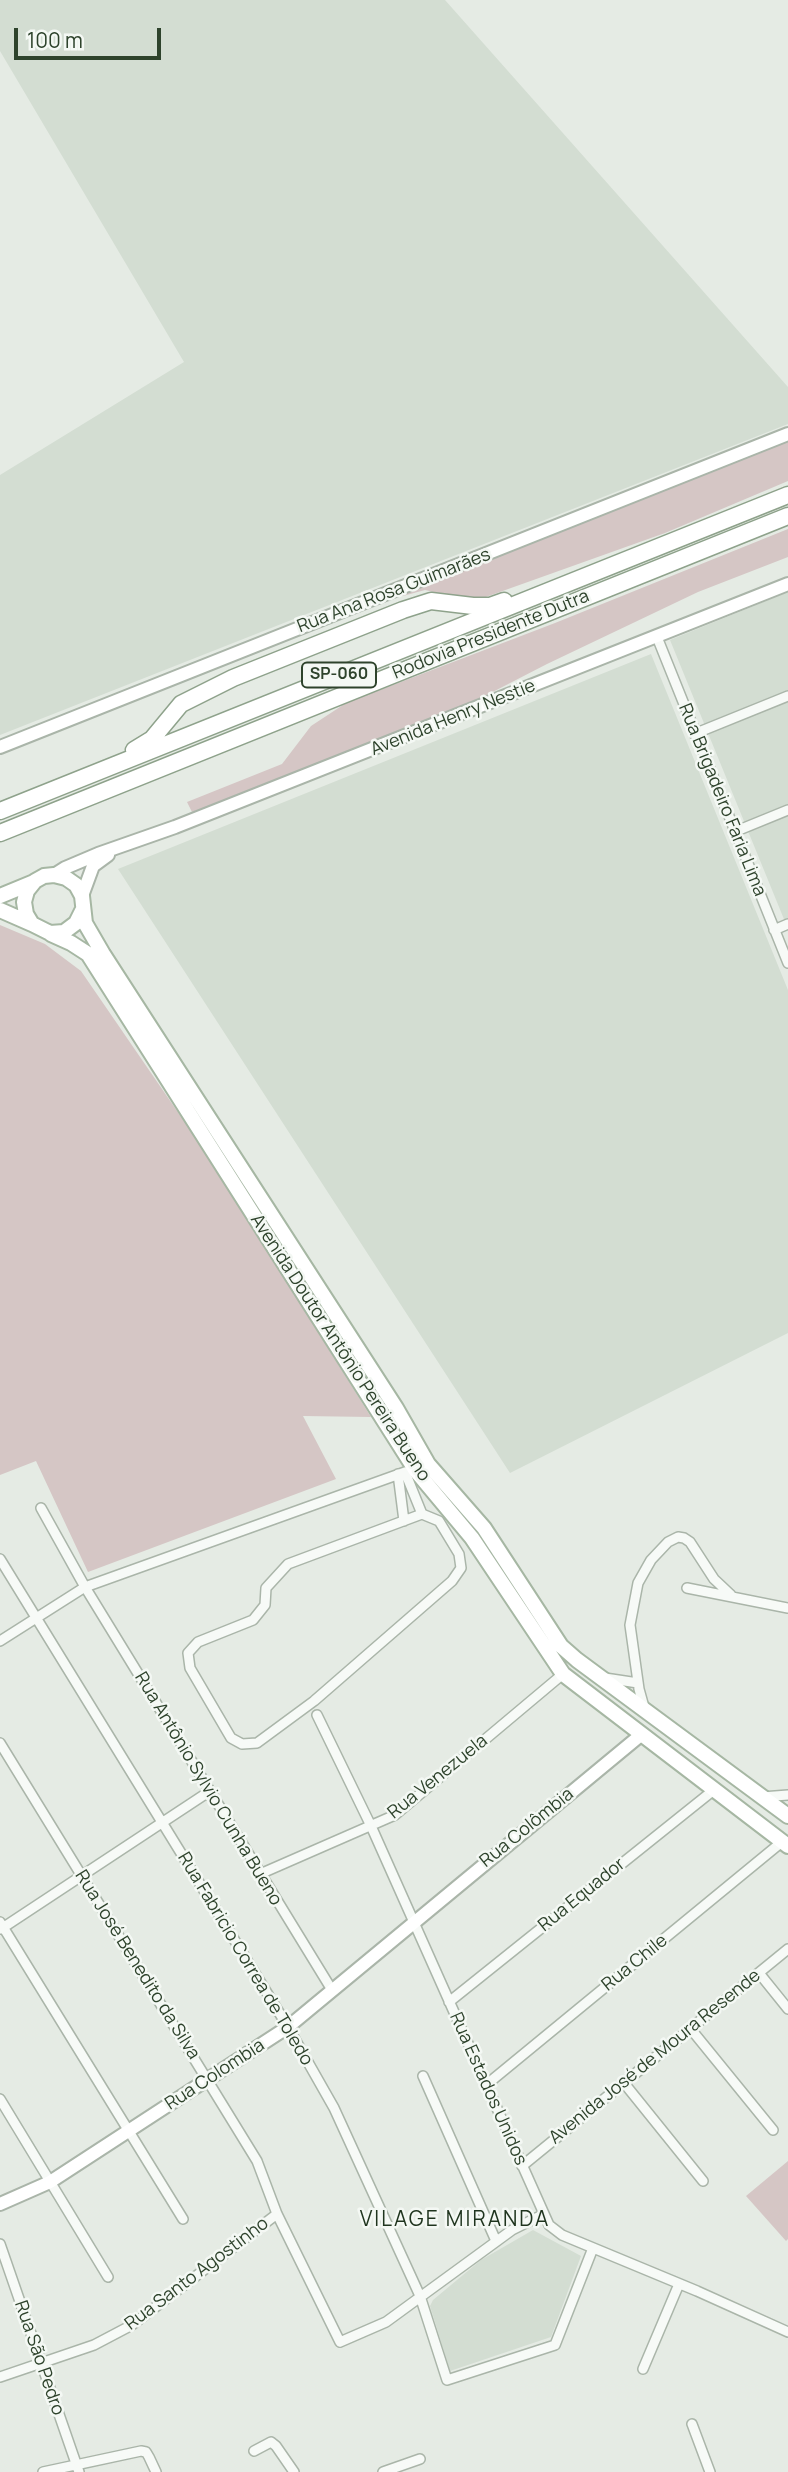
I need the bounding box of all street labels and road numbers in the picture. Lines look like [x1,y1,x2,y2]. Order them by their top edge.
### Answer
street label: Rua Ana Rosa Guimarães [294,544,494,638]
street label: Rodovia Presidente Dutra [390,586,592,684]
road number: SP-060 [302,662,376,688]
street label: Avenida Henry Nestie [367,675,539,761]
street label: Rua Brigadeiro Faria Lima [673,701,771,899]
street label: Avenida Doutor Antônio Pereira Bueno [245,1210,435,1486]
street label: Rua Antônio Sylvio Cunha Bueno [130,1668,286,1910]
street label: Rua Venezuela [384,1730,492,1824]
street label: Rua Colômbia [476,1784,578,1872]
street label: Rua Fabricio Correa de Toledo [173,1848,317,2070]
street label: Rua Equador [534,1854,630,1936]
street label: Rua José Benedito da Silva [70,1866,204,2064]
street label: Rua Chile [598,1930,672,1996]
street label: Avenida José de Moura Resende [545,1965,765,2149]
street label: Rua Estados Unidos [445,2009,531,2169]
street label: Rua Colombia [161,2035,269,2115]
street label: Rua Santo Agostinho [121,2213,273,2335]
street label: Rua São Pedro [9,2298,69,2418]

